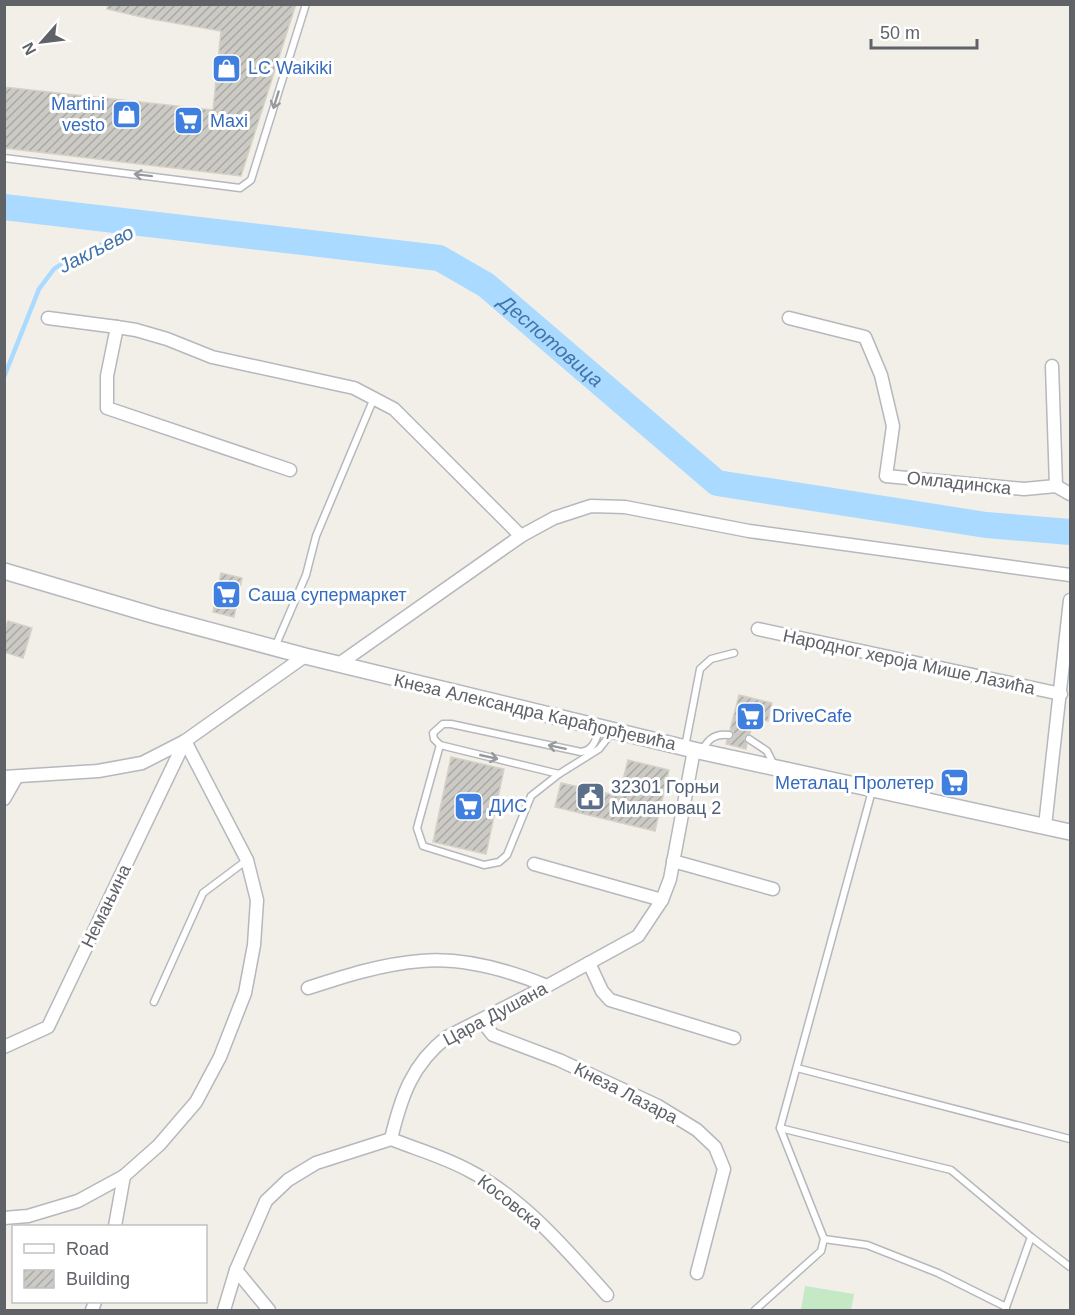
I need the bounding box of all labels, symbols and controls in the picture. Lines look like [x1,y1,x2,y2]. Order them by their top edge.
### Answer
north arrow [12,12,72,72]
scale bar [871,12,978,50]
text: 50 m [880,23,920,43]
text: N [19,40,39,58]
shop icon: LC Waikiki [211,52,243,84]
place label: LC Waikiki [248,58,332,78]
one-way arrow [270,90,281,109]
place label: Martini vesto [51,94,105,135]
shop icon: Martini vesto [110,98,142,130]
supermarket icon: Maxi [173,105,205,137]
place label: Maxi [210,111,248,131]
one-way arrow [133,170,153,181]
water label: Јакљево [54,221,137,278]
water label: Деспотовица [493,289,607,391]
street label: Омладинска [906,468,1013,499]
supermarket icon: Саша супермаркет [211,579,243,611]
place label: Саша супермаркет [248,585,407,605]
street label: Народног хероја Мише Лазића [781,626,1038,699]
street label: Кнеза Александра Карађорђевића [392,670,679,754]
supermarket icon: DriveCafe [735,700,767,732]
place label: DriveCafe [772,706,852,726]
one-way arrow [548,741,568,752]
one-way arrow [479,752,498,764]
supermarket icon: Металац Пролетер [939,767,971,799]
place label: Металац Пролетер [775,773,934,793]
place label: 32301 Горњи Милановац 2 [611,777,721,818]
public building icon: 32301 Горњи Милановац 2 [574,781,606,813]
supermarket icon: ДИС [452,790,484,822]
place label: ДИС [489,796,527,816]
street label: Немањина [77,860,135,951]
street label: Цара Душана [440,978,551,1050]
street label: Кнеза Лазара [571,1058,682,1128]
street label: Косовска [474,1171,547,1234]
legend [12,1225,207,1303]
text: Road [66,1239,109,1259]
text: Building [66,1269,130,1289]

